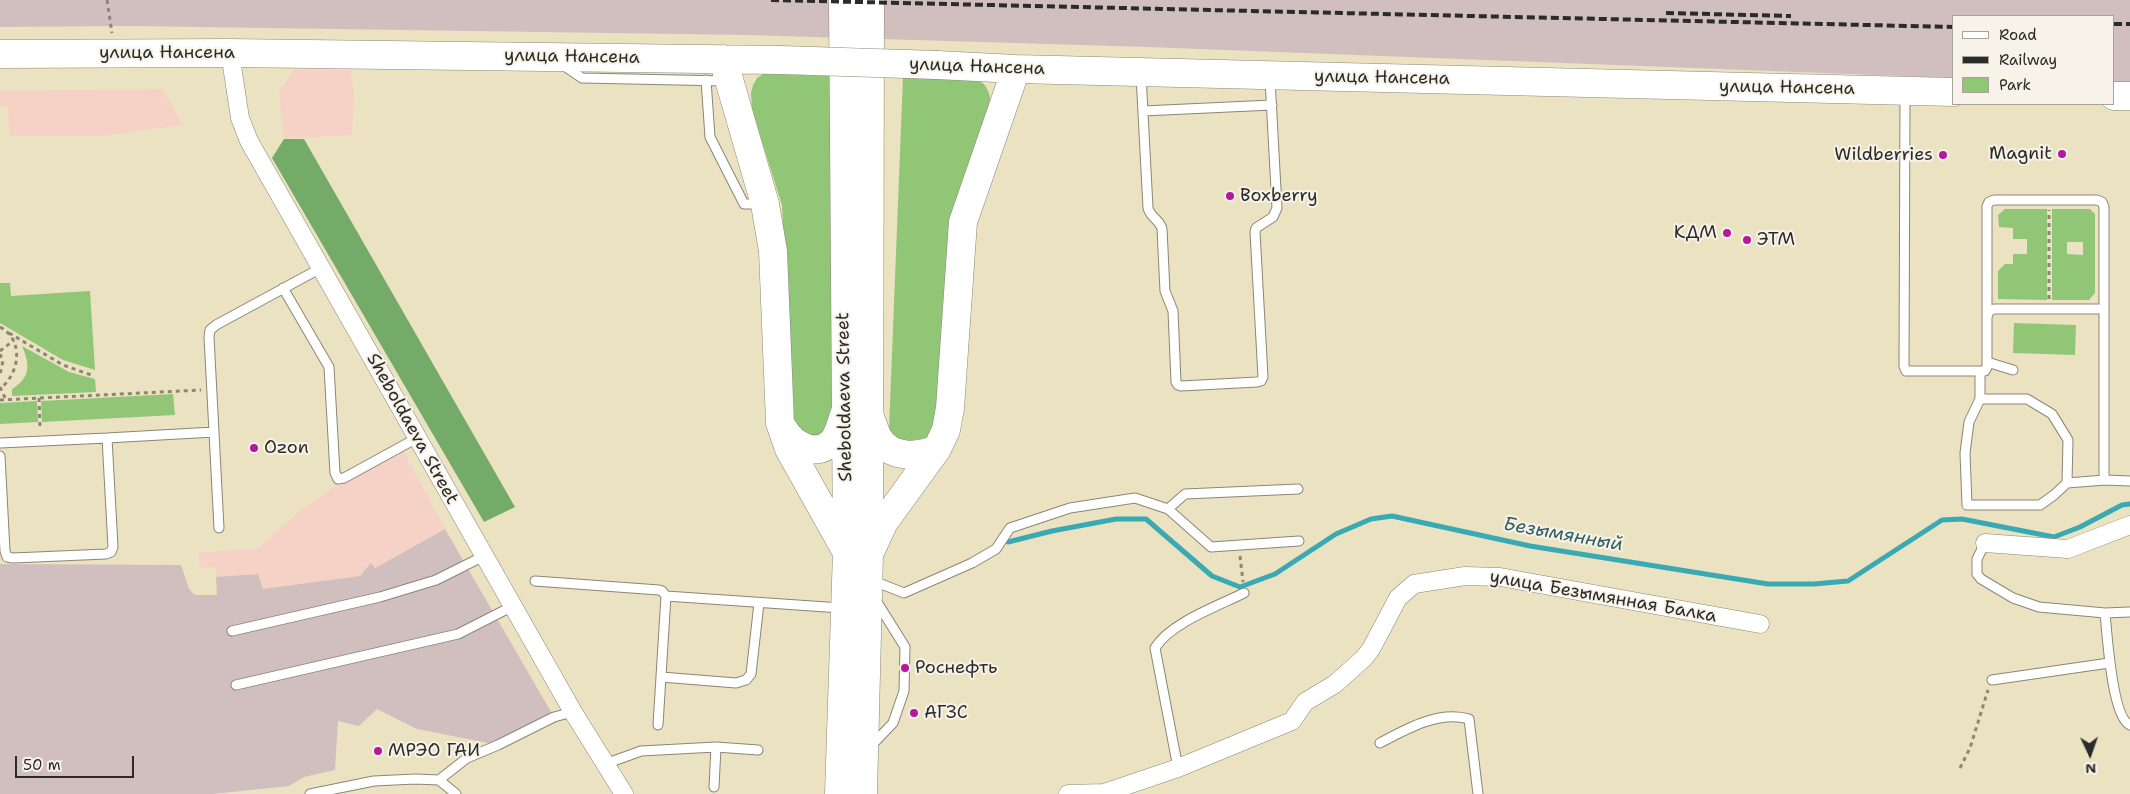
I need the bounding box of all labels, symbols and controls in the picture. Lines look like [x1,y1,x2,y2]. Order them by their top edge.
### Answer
legend [1952,15,2115,105]
text: Road [1999,25,2037,45]
street label: улица Нансена [99,42,235,64]
street label: улица Нансена [504,45,640,69]
text: Railway [1999,50,2057,70]
street label: улица Нансена [909,54,1045,80]
street label: улица Нансена [1314,66,1450,90]
text: Park [1999,75,2031,95]
street label: улица Нансена [1719,76,1855,100]
place label: Magnit [1989,143,2052,165]
place label: Wildberries [1834,144,1933,166]
marker: Magnit [2056,148,2068,160]
marker: Wildberries [1937,149,1949,161]
place label: Boxberry [1240,185,1318,207]
marker: Boxberry [1224,190,1236,202]
place label: КДМ [1674,222,1717,244]
marker: КДМ [1721,227,1733,239]
place label: ЭТМ [1757,229,1795,251]
marker: ЭТМ [1741,234,1753,246]
street label: Sheboldaeva Street [833,312,857,482]
street label: Sheboldaeva Street [361,350,463,508]
place label: Ozon [264,437,309,459]
marker: Ozon [248,442,260,454]
water label: Безымянный [1501,513,1625,557]
street label: улица Безымянная Балка [1488,566,1718,628]
place label: Роснефть [915,657,997,679]
marker: Роснефть [899,662,911,674]
place label: АГЗС [924,702,968,724]
marker: АГЗС [908,707,920,719]
north arrow [2065,729,2115,779]
place label: МРЭО ГАИ [388,740,480,762]
marker: МРЭО ГАИ [372,745,384,757]
scale bar [18,746,136,778]
text: 50 m [23,755,61,775]
text: N [2085,760,2097,778]

